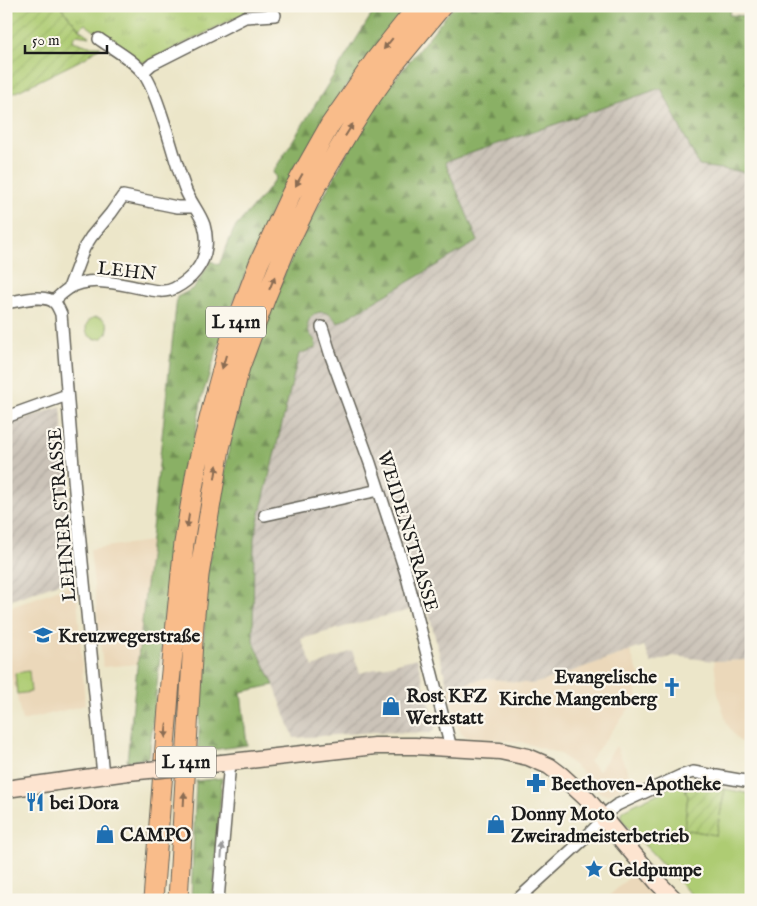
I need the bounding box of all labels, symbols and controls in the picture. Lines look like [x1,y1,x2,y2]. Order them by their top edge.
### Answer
scale bar [25,22,108,54]
text: 50 m [32,31,60,50]
one-way arrow [382,37,393,50]
one-way arrow [345,124,354,137]
one-way arrow [295,173,303,187]
street label: LEHN [96,257,158,287]
one-way arrow [268,276,276,290]
road number: L 141n [206,306,266,338]
one-way arrow [219,355,227,370]
street label: LEHNER STRASSE [43,427,83,603]
street label: WEIDENSTRASSE [371,448,443,615]
one-way arrow [213,463,221,479]
one-way arrow [184,513,192,529]
school or university icon: Kreuzwegerstraße [32,624,54,646]
place label: Kreuzwegerstraße [58,625,200,649]
place label: Evangelische Kirche Mangenberg [499,666,658,712]
church icon: Evangelische Kirche Mangenberg [661,676,683,698]
place label: Rost KFZ Werkstatt [405,685,488,731]
shop icon: Rost KFZ Werkstatt [380,695,402,717]
one-way arrow [162,723,170,739]
road number: L 141n [156,746,216,778]
pharmacy icon: Beethoven-Apotheke [525,772,547,794]
place label: Beethoven-Apotheke [551,773,721,797]
one-way arrow [181,790,189,806]
restaurant icon: bei Dora [24,791,46,813]
place label: bei Dora [49,792,120,816]
place label: Donny Moto Zweiradmeisterbetrieb [511,803,689,849]
shop icon: Donny Moto Zweiradmeisterbetrieb [485,813,507,835]
shop icon: CAMPO [94,823,116,845]
place label: CAMPO [120,824,191,848]
one-way arrow [218,843,226,859]
place icon: Geldpumpe [583,858,605,880]
place label: Geldpumpe [609,859,702,883]

